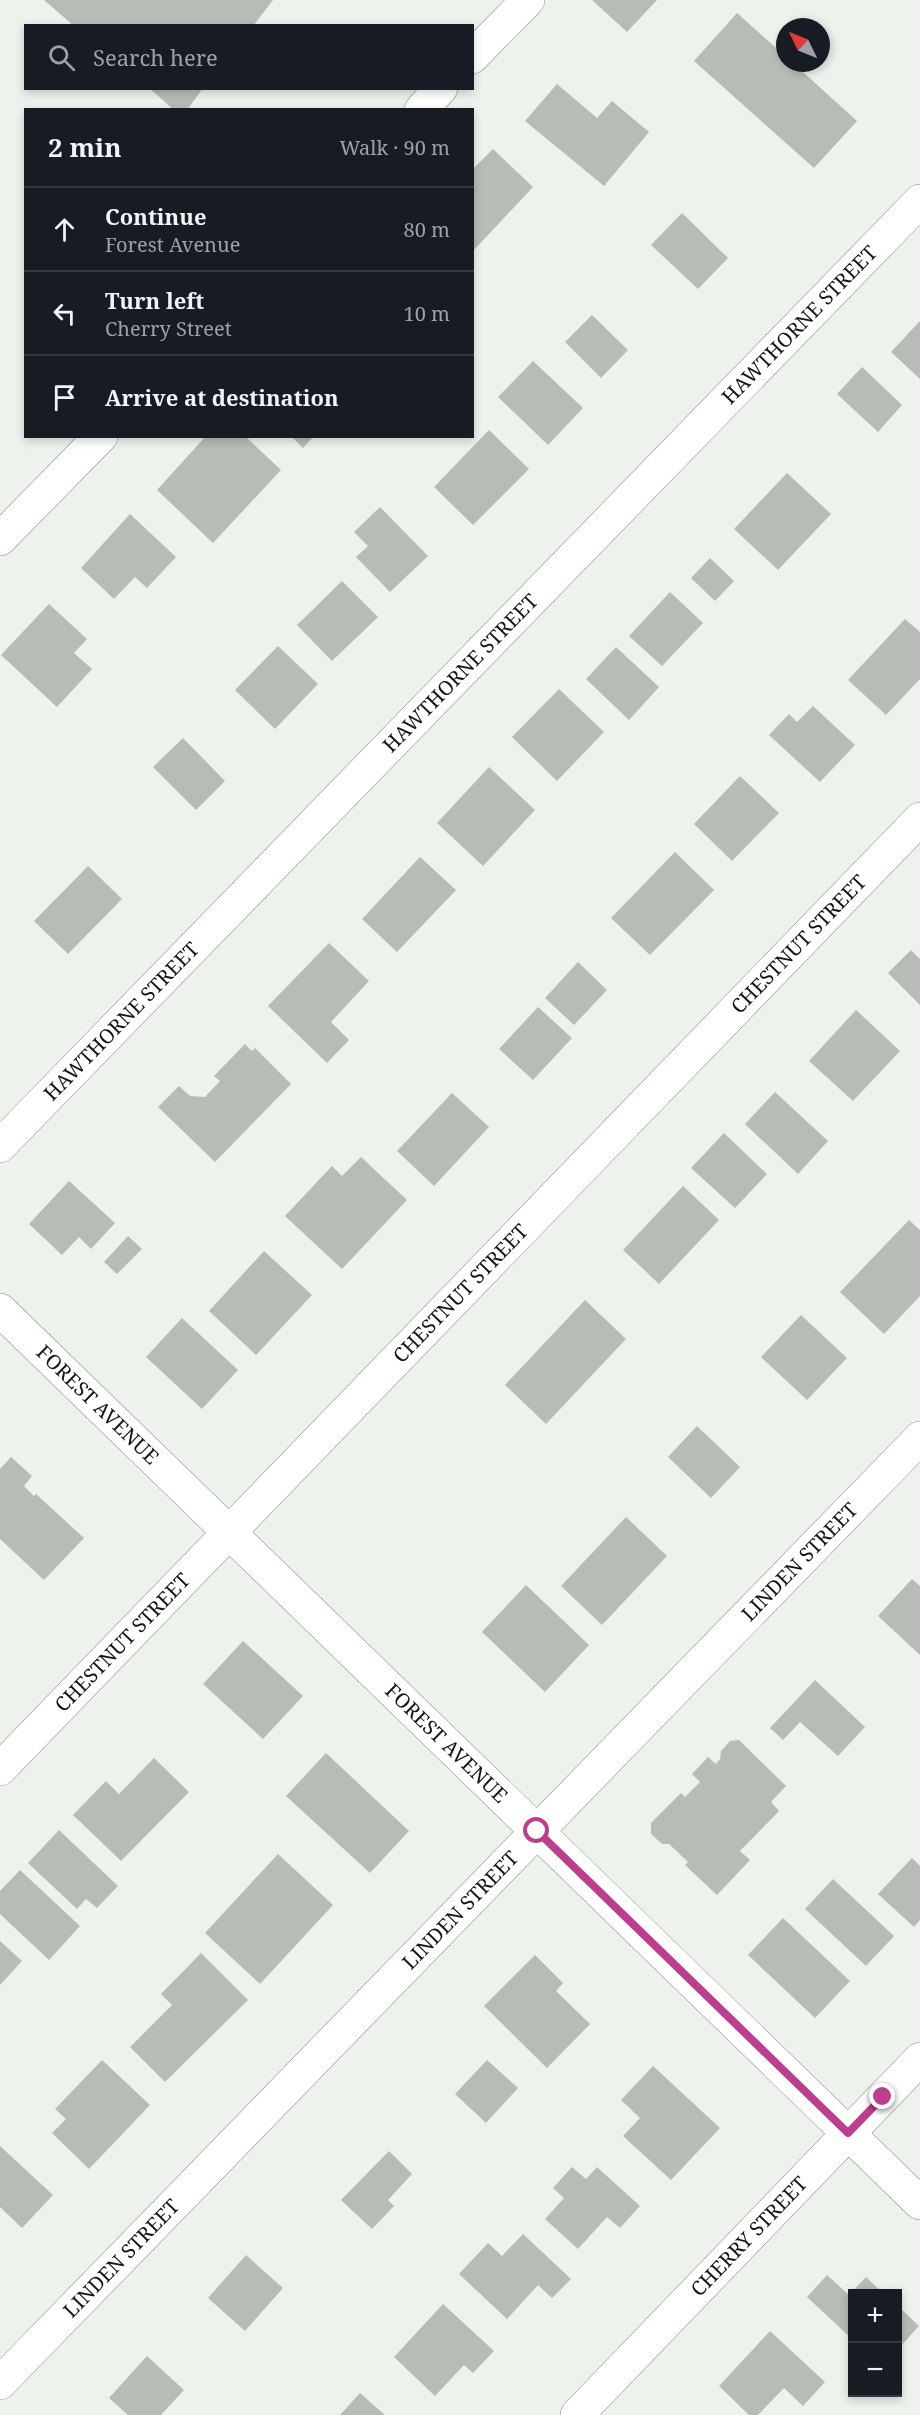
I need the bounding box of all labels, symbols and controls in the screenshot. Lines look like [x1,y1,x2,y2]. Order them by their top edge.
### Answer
north arrow [776,18,830,72]
search box [24,24,474,90]
icon: search [45,41,78,74]
text: Search here [93,42,218,72]
text: 2 min [48,129,122,165]
text: Walk · 90 m [339,134,450,161]
text: Continue [105,201,207,231]
icon: ahead [48,213,81,246]
text: 80 m [404,216,450,243]
text: Forest Avenue [105,231,240,258]
street label: HAWTHORNE STREET [716,239,883,410]
text: Turn left [105,285,204,315]
icon: left [48,297,81,330]
text: 10 m [404,300,450,327]
text: Cherry Street [105,315,232,342]
icon: arrive [48,381,81,414]
text: Arrive at destination [105,382,339,412]
street label: HAWTHORNE STREET [377,588,544,758]
street label: CHESTNUT STREET [725,869,872,1019]
street label: HAWTHORNE STREET [38,936,205,1106]
street label: CHESTNUT STREET [387,1218,534,1368]
street label: FOREST AVENUE [31,1339,165,1470]
street label: LINDEN STREET [735,1496,863,1627]
street label: CHESTNUT STREET [49,1567,196,1718]
street label: FOREST AVENUE [380,1677,514,1809]
route start [523,1817,549,1843]
street label: LINDEN STREET [396,1845,524,1975]
route end [869,2083,895,2109]
street label: CHERRY STREET [685,2170,813,2302]
street label: LINDEN STREET [57,2193,185,2323]
map controls [848,2289,902,2397]
button: + [848,2289,902,2343]
button: − [848,2343,902,2397]

